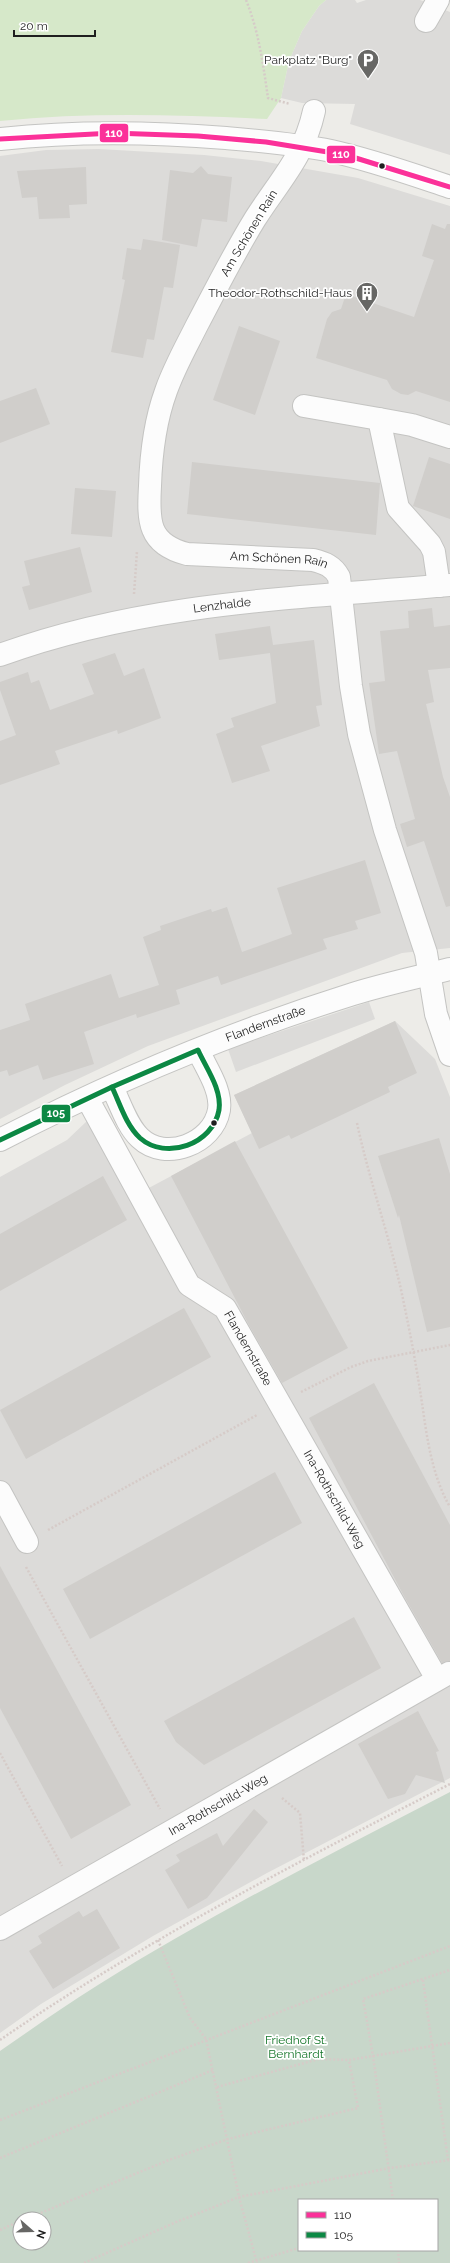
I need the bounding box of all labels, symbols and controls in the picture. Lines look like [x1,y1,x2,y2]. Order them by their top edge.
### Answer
scale bar [14,12,95,38]
text: 20 m [20,19,48,33]
parking icon: Parkplatz "Burg" [355,47,381,80]
place label: Parkplatz "Burg" [264,53,352,67]
line badge: 110 [99,123,129,143]
text: 110 [105,127,123,140]
line badge: 110 [326,145,356,164]
text: 110 [332,148,350,161]
unlabelled marker [377,161,387,171]
street label: Am Schönen Rain [218,187,280,279]
building icon: Theodor-Rothschild-Haus [354,280,380,313]
place label: Theodor-Rothschild-Haus [208,286,352,300]
street label: Am Schönen Rain [230,549,330,571]
street label: Lenzhalde [192,595,252,616]
street label: Flandernstraße [224,1003,307,1045]
line badge: 105 [41,1104,71,1123]
text: 105 [47,1107,65,1120]
unlabelled marker [209,1118,219,1128]
street label: Flandernstraße [221,1308,275,1388]
street label: Ina-Rothschild-Weg [301,1448,368,1551]
street label: Ina-Rothschild-Weg [166,1771,270,1838]
park label: Friedhof St. Bernhardt [265,2033,327,2061]
legend [298,2199,438,2251]
text: 110 [334,2208,352,2222]
north arrow [12,2211,52,2251]
text: N [33,2228,48,2240]
text: 105 [334,2228,353,2242]

